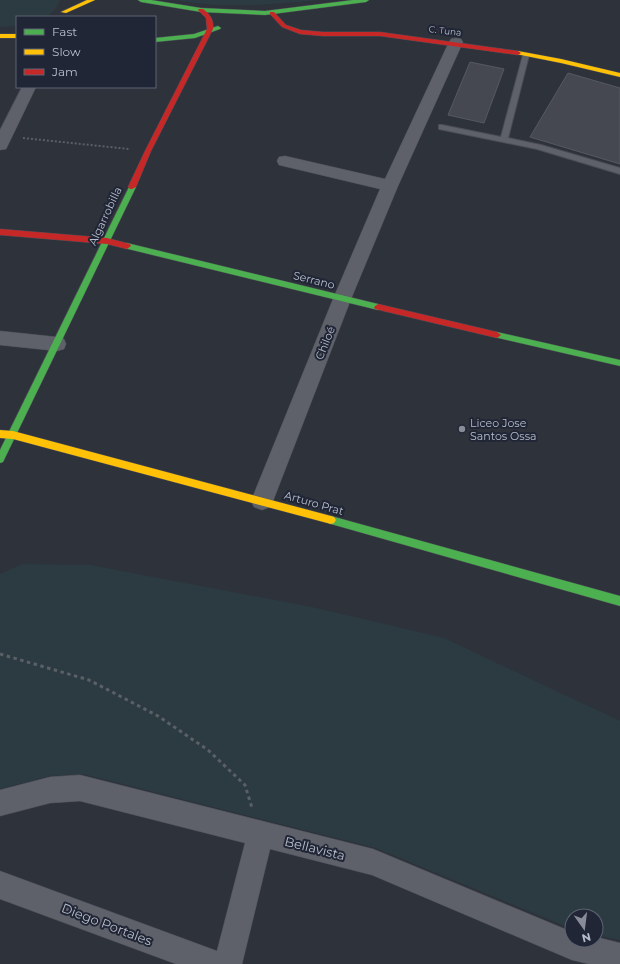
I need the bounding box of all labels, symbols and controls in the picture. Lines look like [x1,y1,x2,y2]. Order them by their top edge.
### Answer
legend [16,16,156,88]
street label: C. Tuna [428,23,462,38]
text: Fast [52,24,77,39]
text: Slow [52,44,81,59]
text: Jam [51,64,78,79]
street label: Algarrobilla [85,184,125,248]
street label: Serrano [292,268,336,292]
street label: Chiloé [312,324,338,362]
place label: Liceo Jose Santos Ossa [470,416,537,443]
marker: Liceo Jose Santos Ossa [457,424,467,434]
street label: Arturo Prat [283,488,346,518]
street label: Bellavista [283,833,347,863]
street label: Diego Portales [59,899,155,949]
north arrow [564,908,604,948]
text: N [580,930,592,946]

